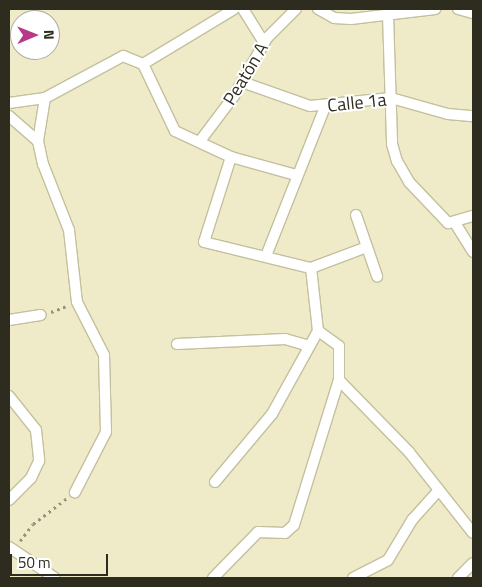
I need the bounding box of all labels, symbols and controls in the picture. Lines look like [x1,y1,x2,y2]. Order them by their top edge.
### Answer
north arrow [10,10,60,60]
text: N [39,30,60,40]
street label: Peatón A [219,39,273,109]
street label: Calle 1a [326,89,388,117]
scale bar [12,544,110,576]
text: 50 m [18,551,51,574]

